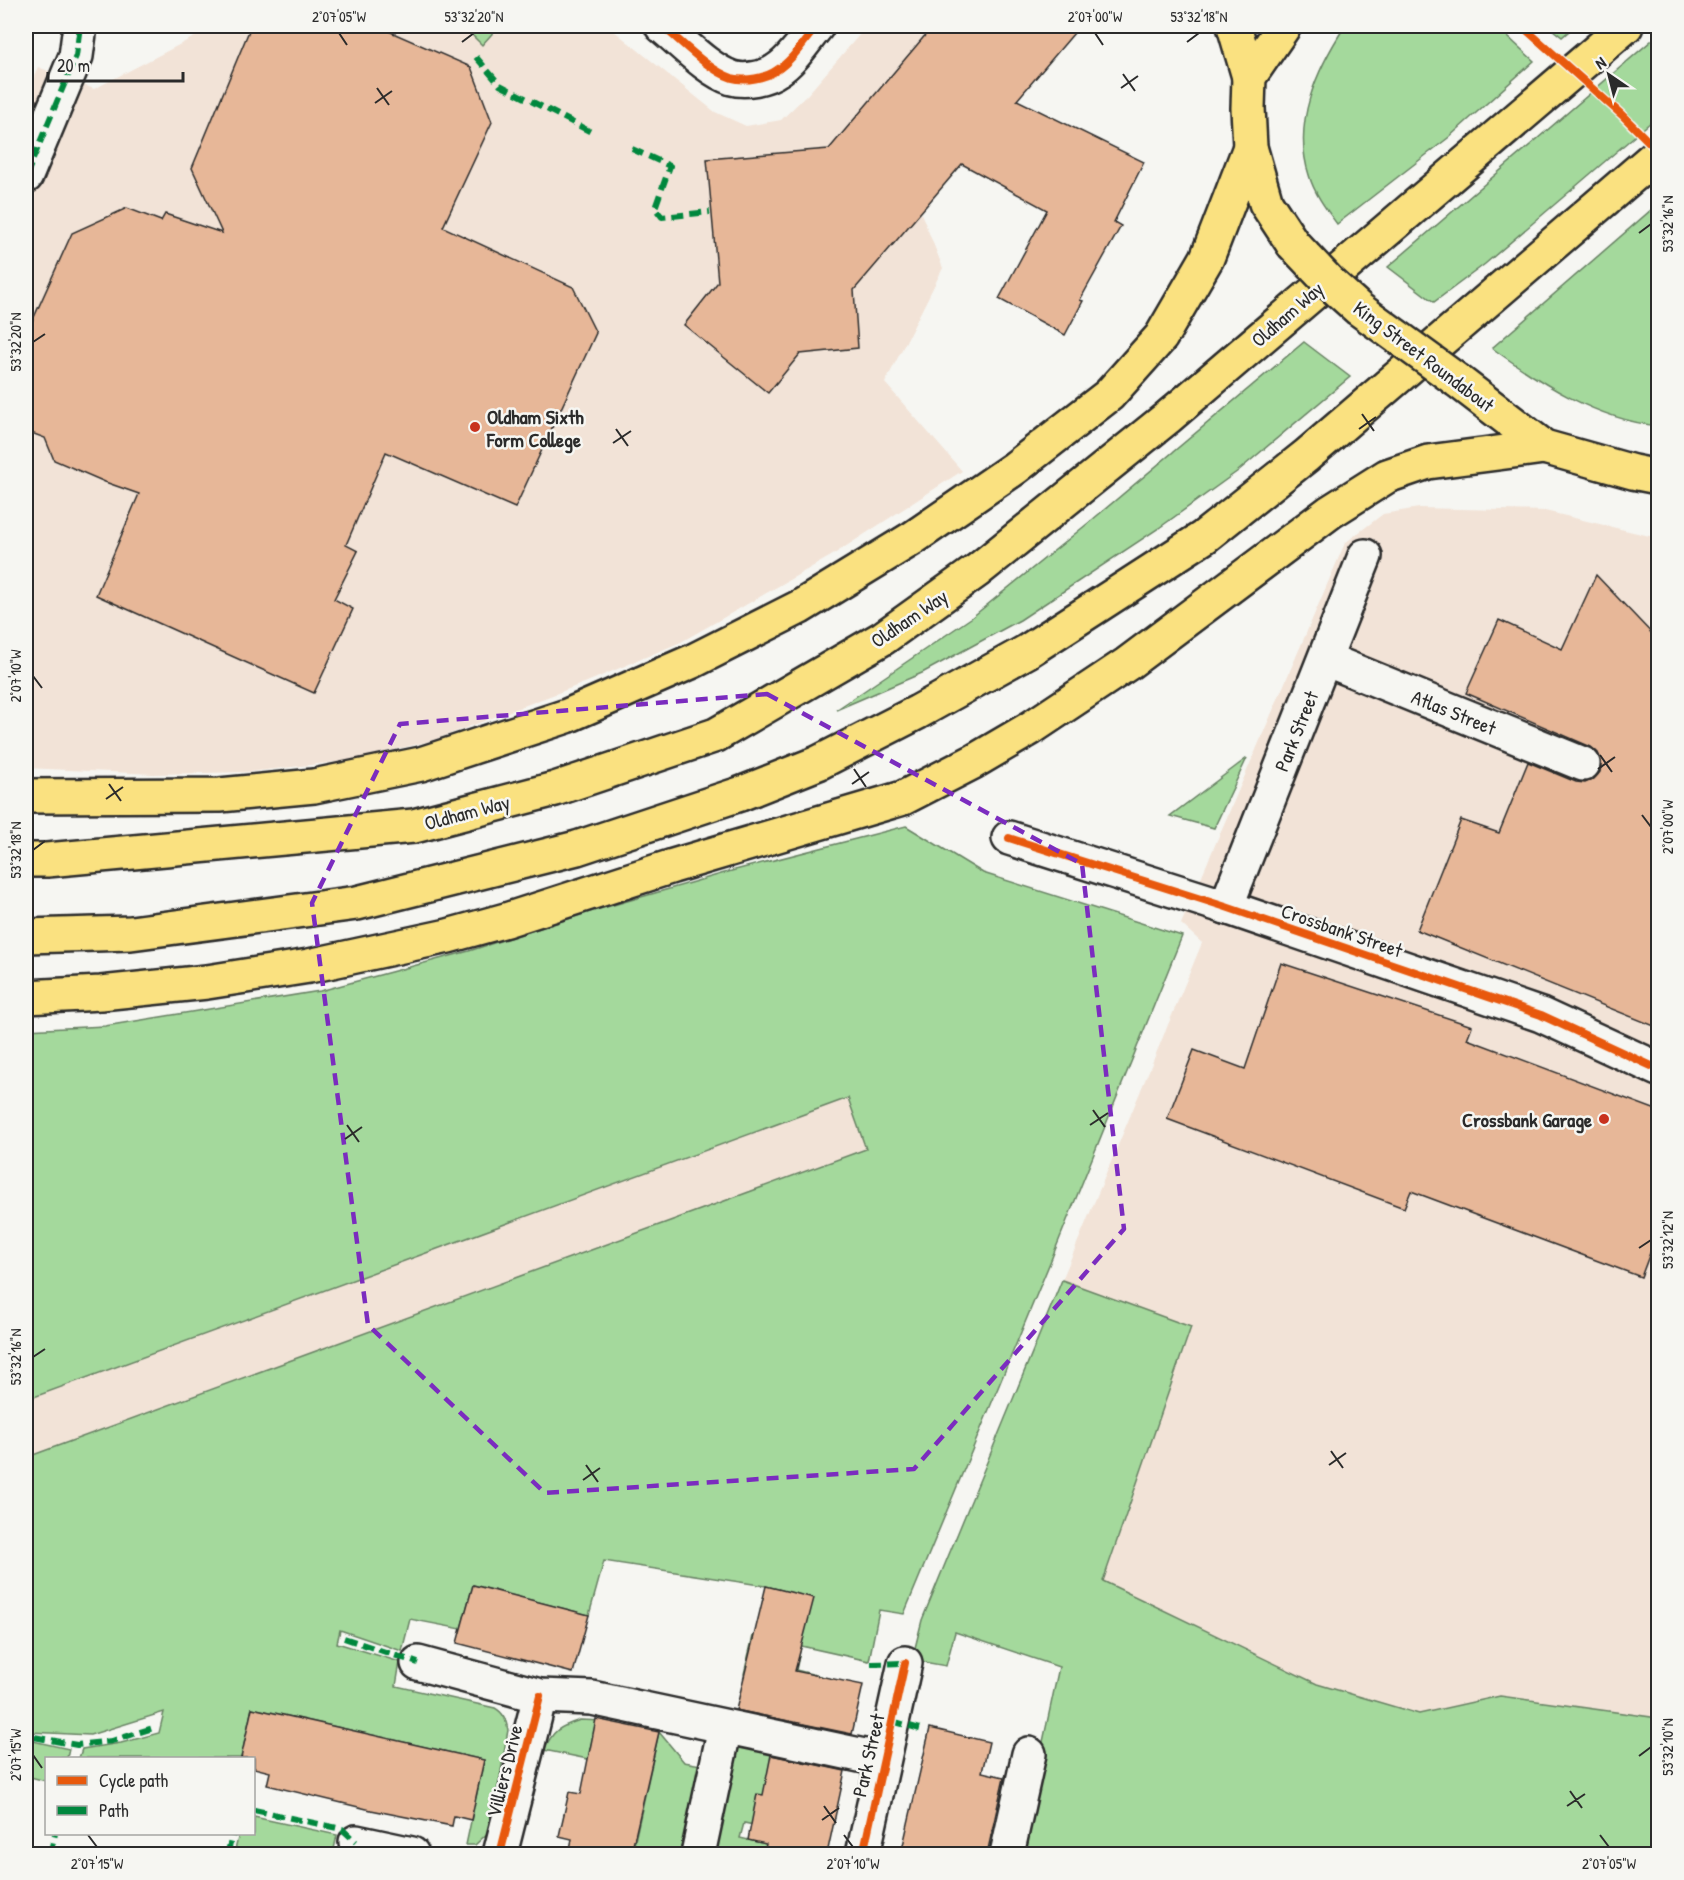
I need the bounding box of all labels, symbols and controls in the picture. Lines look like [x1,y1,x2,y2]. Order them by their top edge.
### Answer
text: 2°07'05"W [312,6,367,27]
text: 53°32'20"N [444,6,504,27]
text: 2°07'00"W [1068,6,1123,27]
text: 53°32'18"N [1170,6,1228,27]
scale bar [48,45,183,83]
north arrow [1579,45,1639,105]
text: N [1591,51,1611,74]
text: 20 m [57,53,90,78]
text: 53°32'16"N [1657,196,1678,252]
street label: Oldham Way [1245,275,1329,353]
street label: King Street Roundabout [1348,294,1501,419]
text: 53°32'20"N [5,312,26,372]
place label: Oldham Sixth Form College [486,403,584,454]
marker: Oldham Sixth Form College [468,420,482,434]
street label: Oldham Way [865,582,953,654]
text: 2°07'10"W [5,649,26,703]
street label: Atlas Street [1408,683,1501,742]
street label: Park Street [1268,686,1325,775]
street label: Oldham Way [421,788,513,836]
text: 2°07'00"W [1657,799,1678,854]
text: 53°32'18"N [5,821,26,879]
street label: Crossbank Street [1278,897,1407,964]
place label: Crossbank Garage [1462,1106,1592,1134]
marker: Crossbank Garage [1597,1112,1611,1126]
text: 53°32'12"N [1657,1211,1678,1269]
text: 53°32'16"N [5,1329,26,1385]
street label: Park Street [845,1710,891,1799]
text: 53°32'10"N [1657,1718,1678,1776]
street label: Villiers Drive [479,1722,529,1820]
text: 2°07'15"W [5,1728,26,1781]
legend [45,1757,255,1835]
text: Cycle path [99,1768,169,1793]
text: Path [99,1798,129,1823]
text: 2°07'15"W [71,1853,124,1874]
text: 2°07'10"W [826,1853,880,1874]
text: 2°07'05"W [1582,1853,1637,1874]

